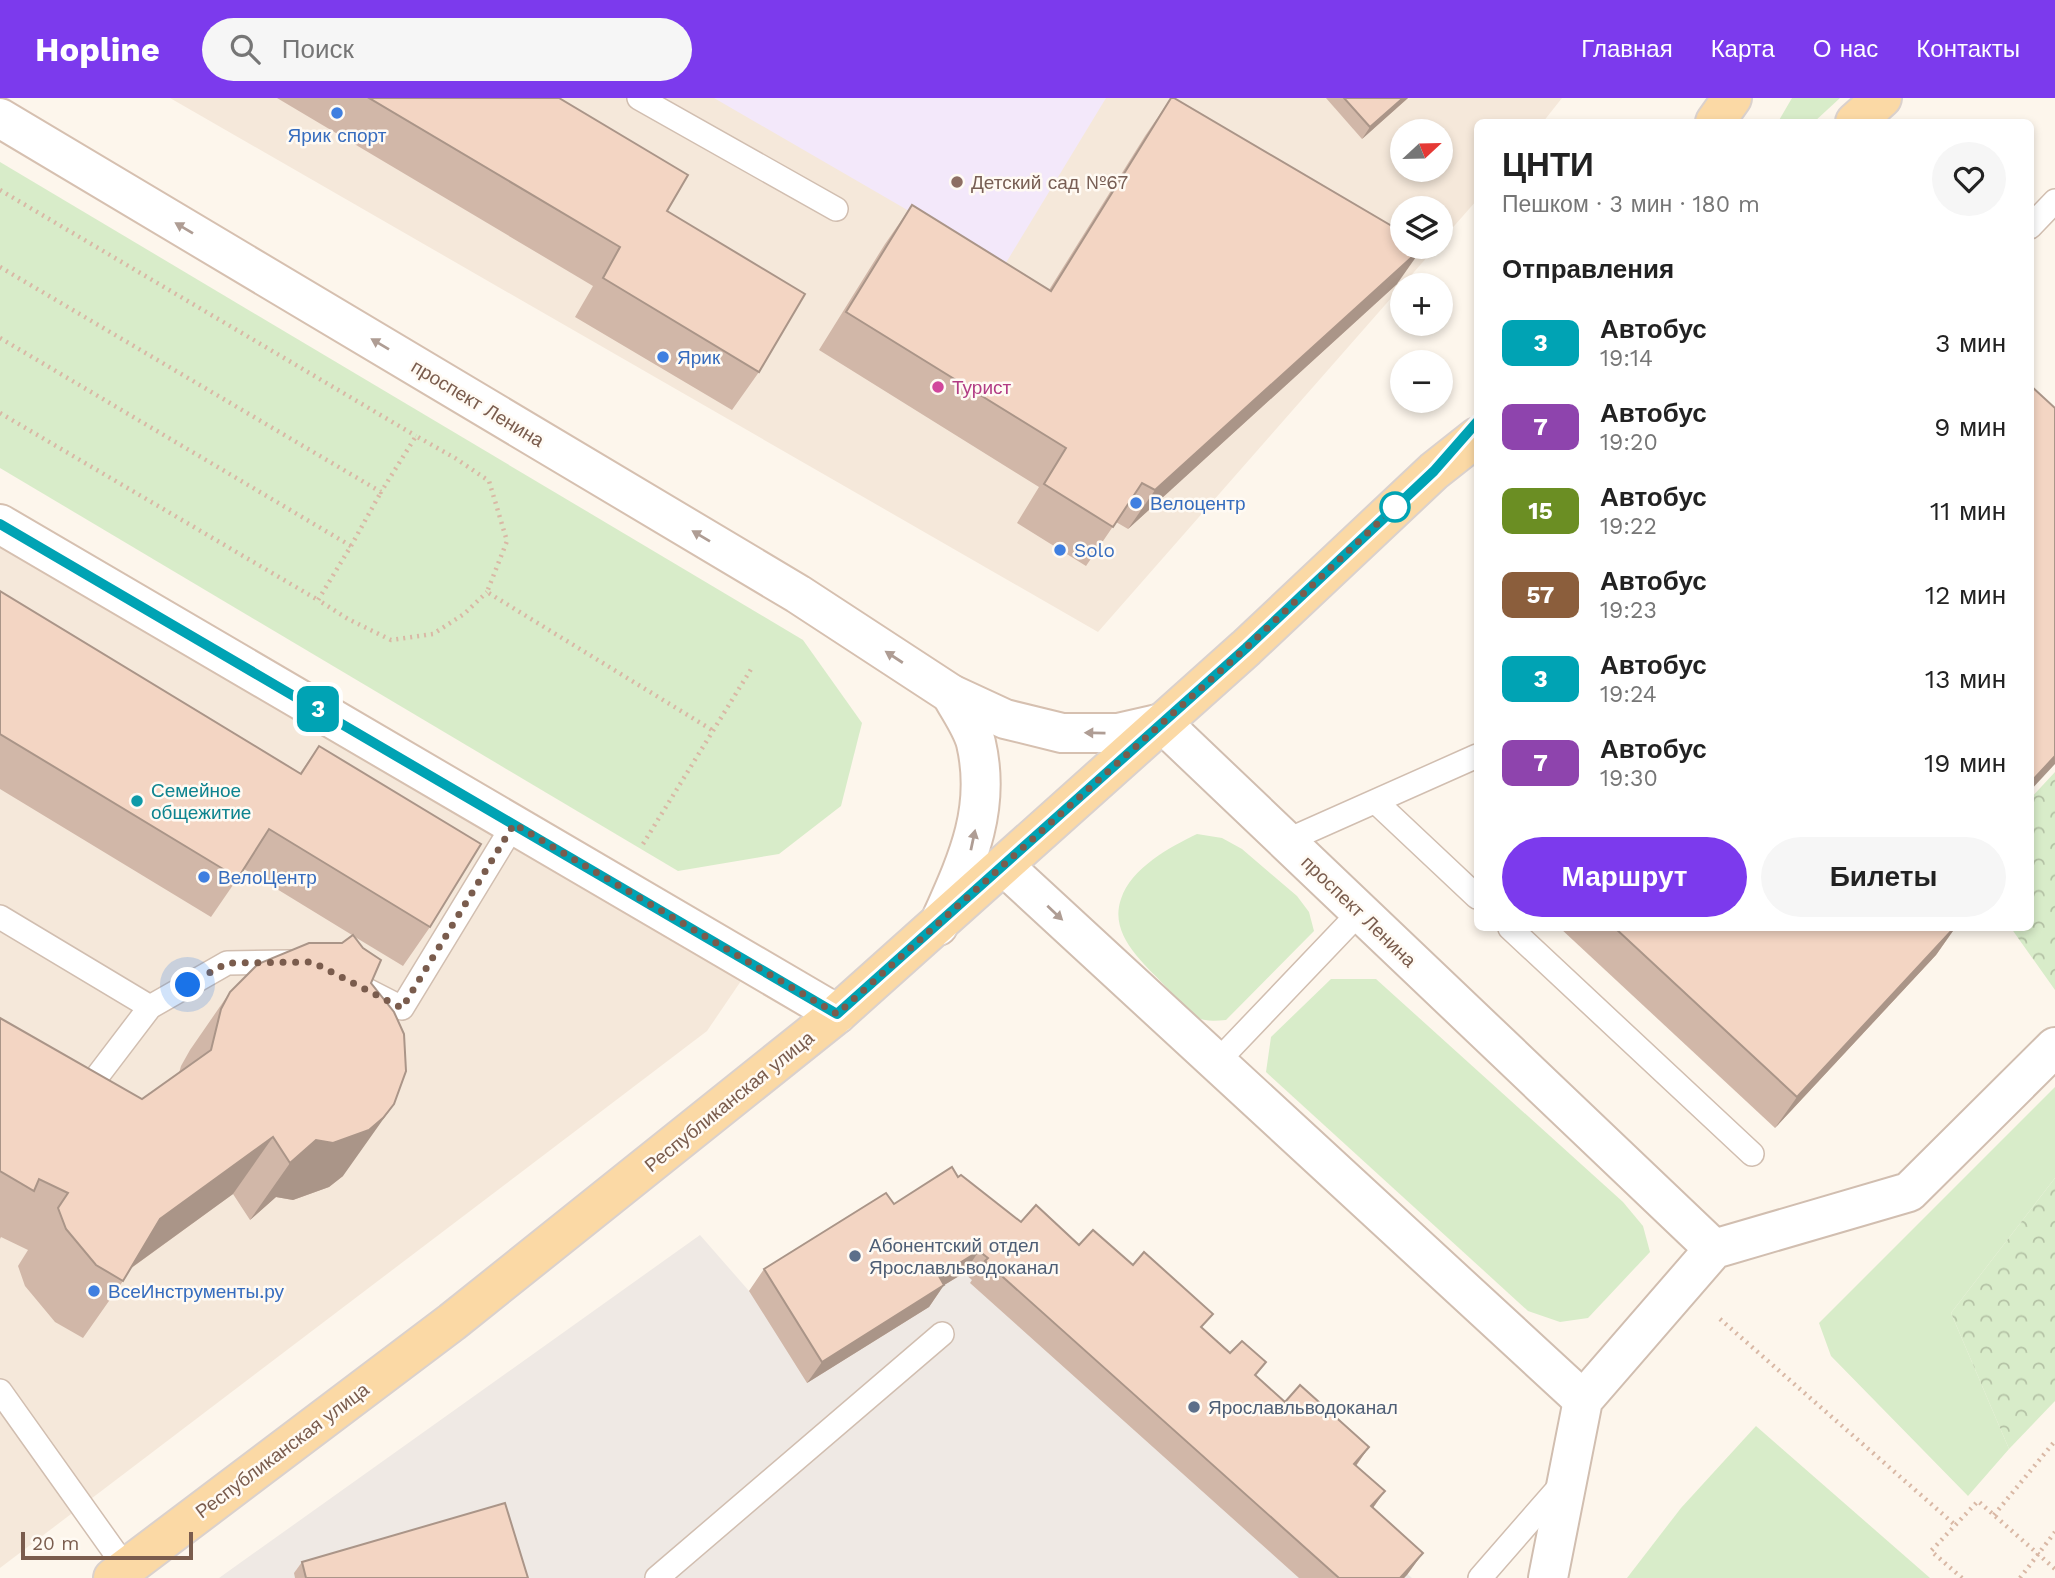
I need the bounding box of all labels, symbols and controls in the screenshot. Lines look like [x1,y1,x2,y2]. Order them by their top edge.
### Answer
search box [202,18,692,81]
text: Hopline [35,30,160,69]
icon: search [226,30,264,68]
text: Поиск [282,34,354,64]
text: Главная [1581,35,1673,63]
text: Карта [1711,35,1775,63]
text: О нас [1813,35,1878,63]
text: Контакты [1916,35,2020,63]
marker: Ярик спорт [329,105,345,121]
north arrow [1390,119,1452,182]
map controls [1390,119,1453,413]
place label: Ярик спорт [288,124,387,147]
button: heart [1932,142,2006,216]
text: ЦНТИ [1502,145,1594,184]
place label: Детский сад №67 [971,171,1128,194]
marker: Детский сад №67 [949,174,965,190]
text: Пешком · 3 мин · 180 m [1502,191,1760,218]
button: layers [1390,196,1453,259]
one-way arrow [175,221,194,234]
text: Отправления [1502,254,1674,284]
button: + [1390,273,1453,336]
text: Автобус [1600,314,1707,344]
text: 3 мин [1935,328,2006,358]
text: 3 [1533,329,1548,357]
one-way arrow [370,338,389,350]
text: 19:14 [1600,345,1653,372]
place label: Ярик [677,346,721,369]
marker: Ярик [655,349,671,365]
button: − [1390,350,1453,413]
street label: проспект Ленина [407,355,549,452]
place label: Турист [952,376,1012,399]
marker: Турист [930,379,946,395]
text: Автобус [1600,398,1707,428]
text: 9 мин [1934,412,2006,442]
text: 7 [1533,413,1548,441]
text: 19:20 [1600,429,1658,456]
text: Автобус [1600,482,1707,512]
place label: Велоцентр [1150,492,1245,515]
unlabelled marker [1380,492,1410,522]
marker: Велоцентр [1128,495,1144,511]
text: 11 мин [1930,496,2006,526]
text: 15 [1528,497,1553,525]
text: 19:22 [1600,513,1657,540]
one-way arrow [692,530,711,542]
place label: Solo [1074,539,1115,562]
marker: Solo [1052,542,1068,558]
text: Автобус [1600,566,1707,596]
text: 12 мин [1925,580,2006,610]
text: 57 [1527,581,1554,609]
text: 19:23 [1600,597,1657,624]
one-way arrow [884,650,904,663]
text: Автобус [1600,650,1707,680]
text: 13 мин [1925,664,2006,694]
text: 3 [1533,665,1548,693]
text: 19:24 [1600,681,1657,708]
line badge: 3 [295,686,341,732]
text: 3 [311,695,325,723]
one-way arrow [1083,727,1105,739]
text: Автобус [1600,734,1707,764]
text: 19 мин [1924,748,2006,778]
text: 7 [1533,749,1548,777]
text: 19:30 [1600,765,1658,792]
place label: Семейное общежитие [151,779,251,824]
marker: Семейное общежитие [129,793,145,809]
one-way arrow [968,829,979,851]
button: Маршрут [1502,837,1747,917]
button: Билеты [1761,837,2006,917]
street label: проспект Ленина [1296,851,1421,972]
place label: ВелоЦентр [218,866,317,889]
marker: ВелоЦентр [196,869,212,885]
one-way arrow [1046,905,1064,921]
your location [170,967,205,1002]
street label: Республиканская улица [640,1026,819,1177]
place label: Абонентский отдел Ярославльводоканал [869,1234,1059,1279]
marker: Абонентский отдел Ярославльводоканал [847,1248,863,1264]
place label: ВсеИнструменты.ру [108,1280,285,1303]
marker: ВсеИнструменты.ру [86,1283,102,1299]
street label: Республиканская улица [191,1377,374,1523]
place label: Ярославльводоканал [1208,1396,1398,1419]
marker: Ярославльводоканал [1186,1399,1202,1415]
scale bar [21,1529,192,1561]
text: 20 m [32,1532,79,1555]

